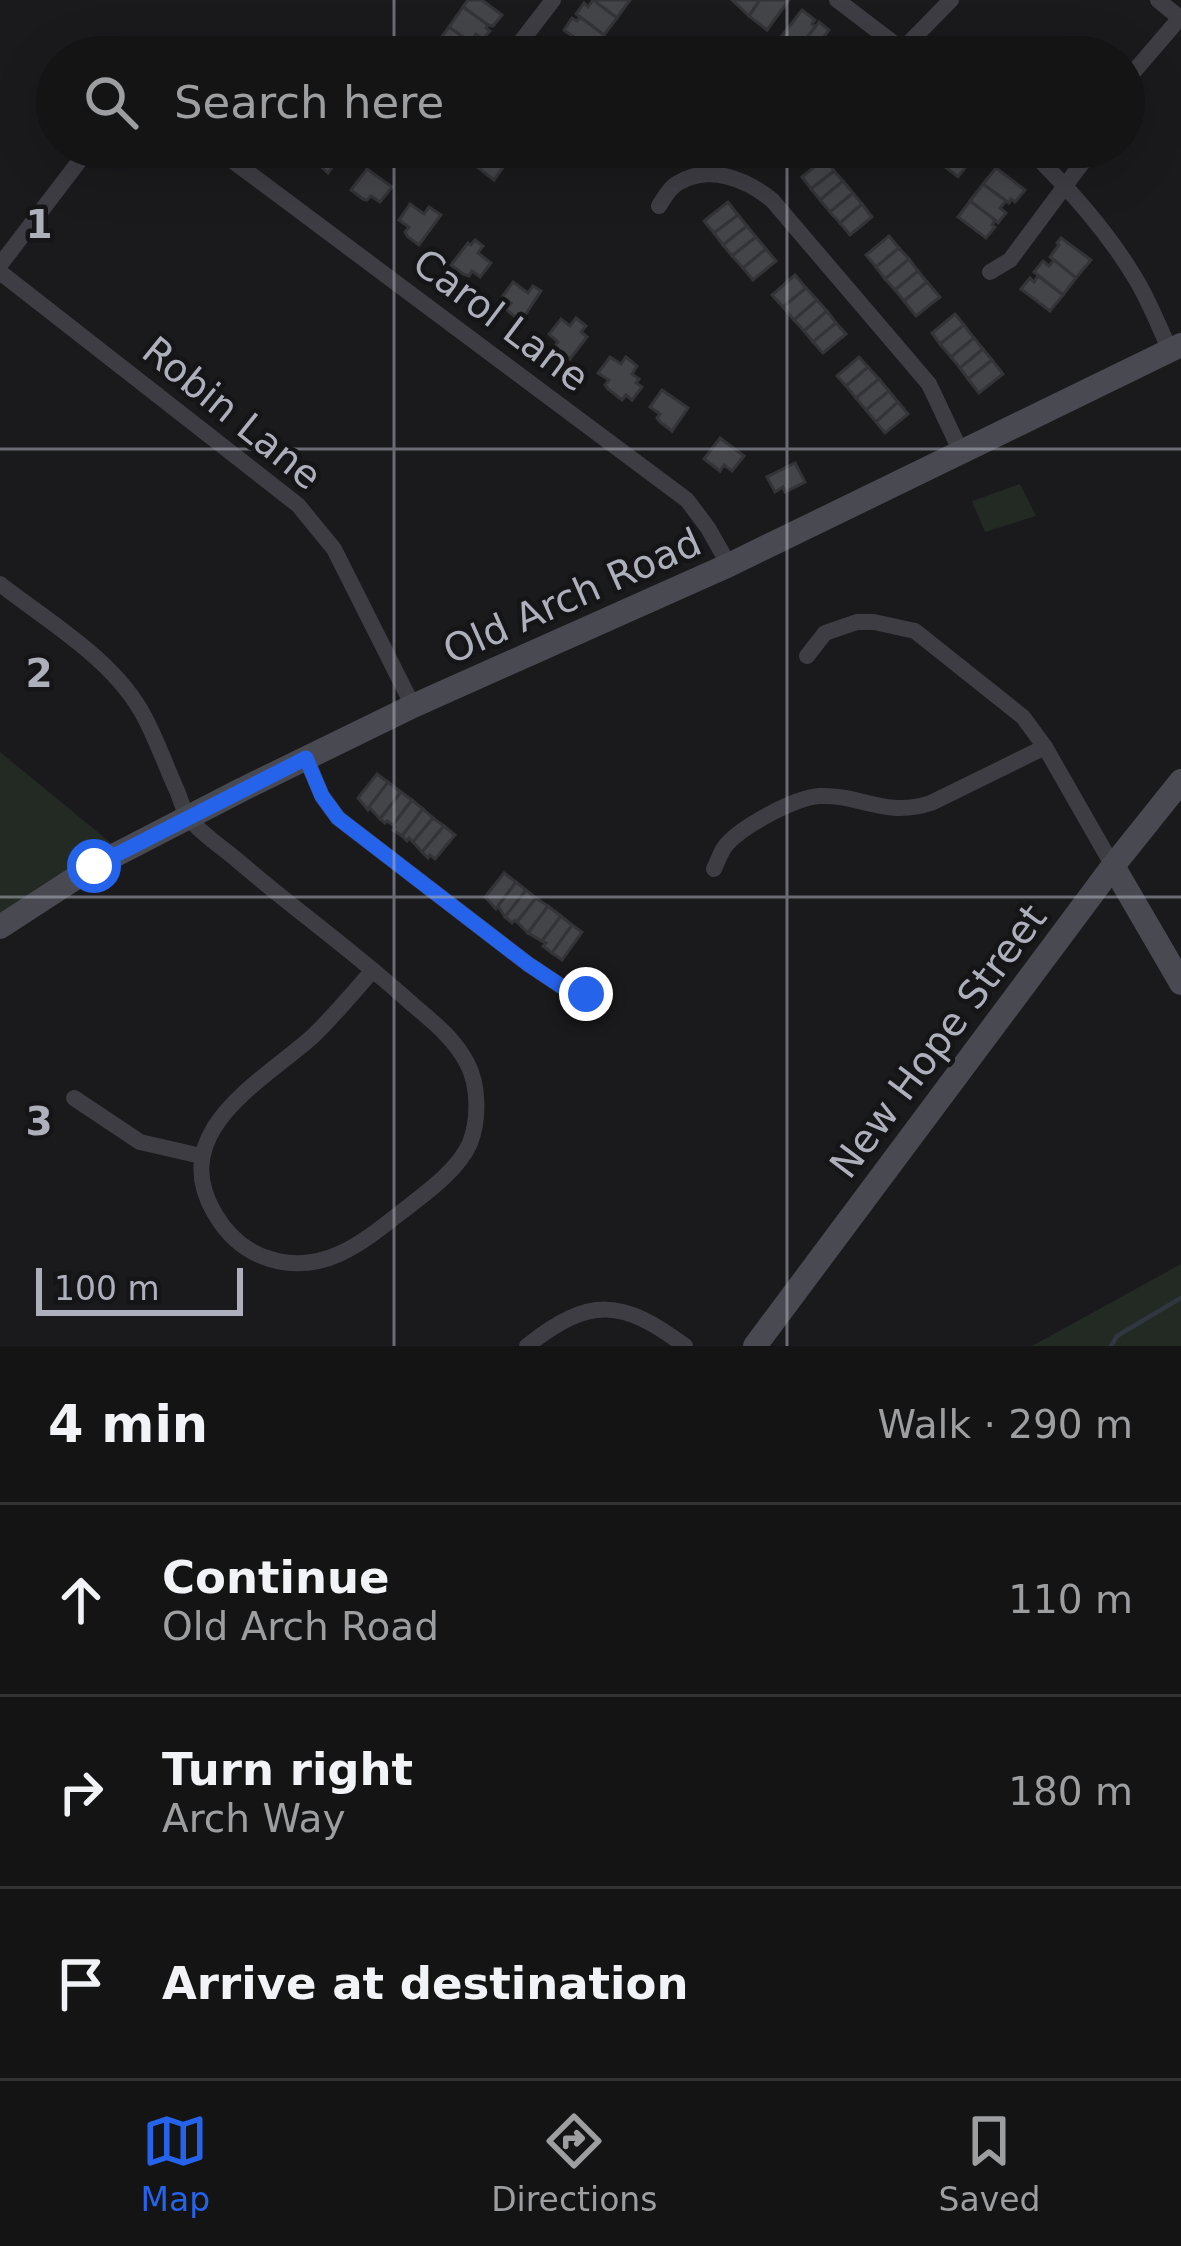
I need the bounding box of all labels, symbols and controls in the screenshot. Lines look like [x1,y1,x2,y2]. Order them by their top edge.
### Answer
search box [36,36,1145,168]
icon: search [78,69,144,135]
text: Search here [174,76,444,129]
text: 1 [25,202,53,247]
street label: Carol Lane [405,240,597,400]
street label: Robin Lane [134,327,330,499]
street label: Old Arch Road [436,519,708,673]
text: 2 [25,651,53,696]
route start [67,839,121,893]
street label: New Hope Street [821,896,1055,1186]
route end [559,967,613,1021]
text: 3 [25,1099,53,1144]
scale bar [36,1262,243,1315]
text: 100 m [54,1269,160,1308]
text: 4 min [48,1395,208,1454]
text: Walk · 290 m [878,1402,1133,1447]
text: Continue [162,1551,390,1604]
icon: ahead [48,1567,114,1633]
text: 110 m [1008,1577,1133,1622]
text: Old Arch Road [162,1604,439,1649]
text: Turn right [162,1743,413,1796]
icon: right [48,1759,114,1825]
text: 180 m [1008,1769,1133,1814]
text: Arch Way [162,1796,345,1841]
icon: arrive [48,1951,114,2017]
text: Arrive at destination [162,1957,688,2010]
tab: Map [141,2108,210,2219]
tab: Directions [491,2108,657,2219]
tab: Saved [939,2108,1040,2219]

